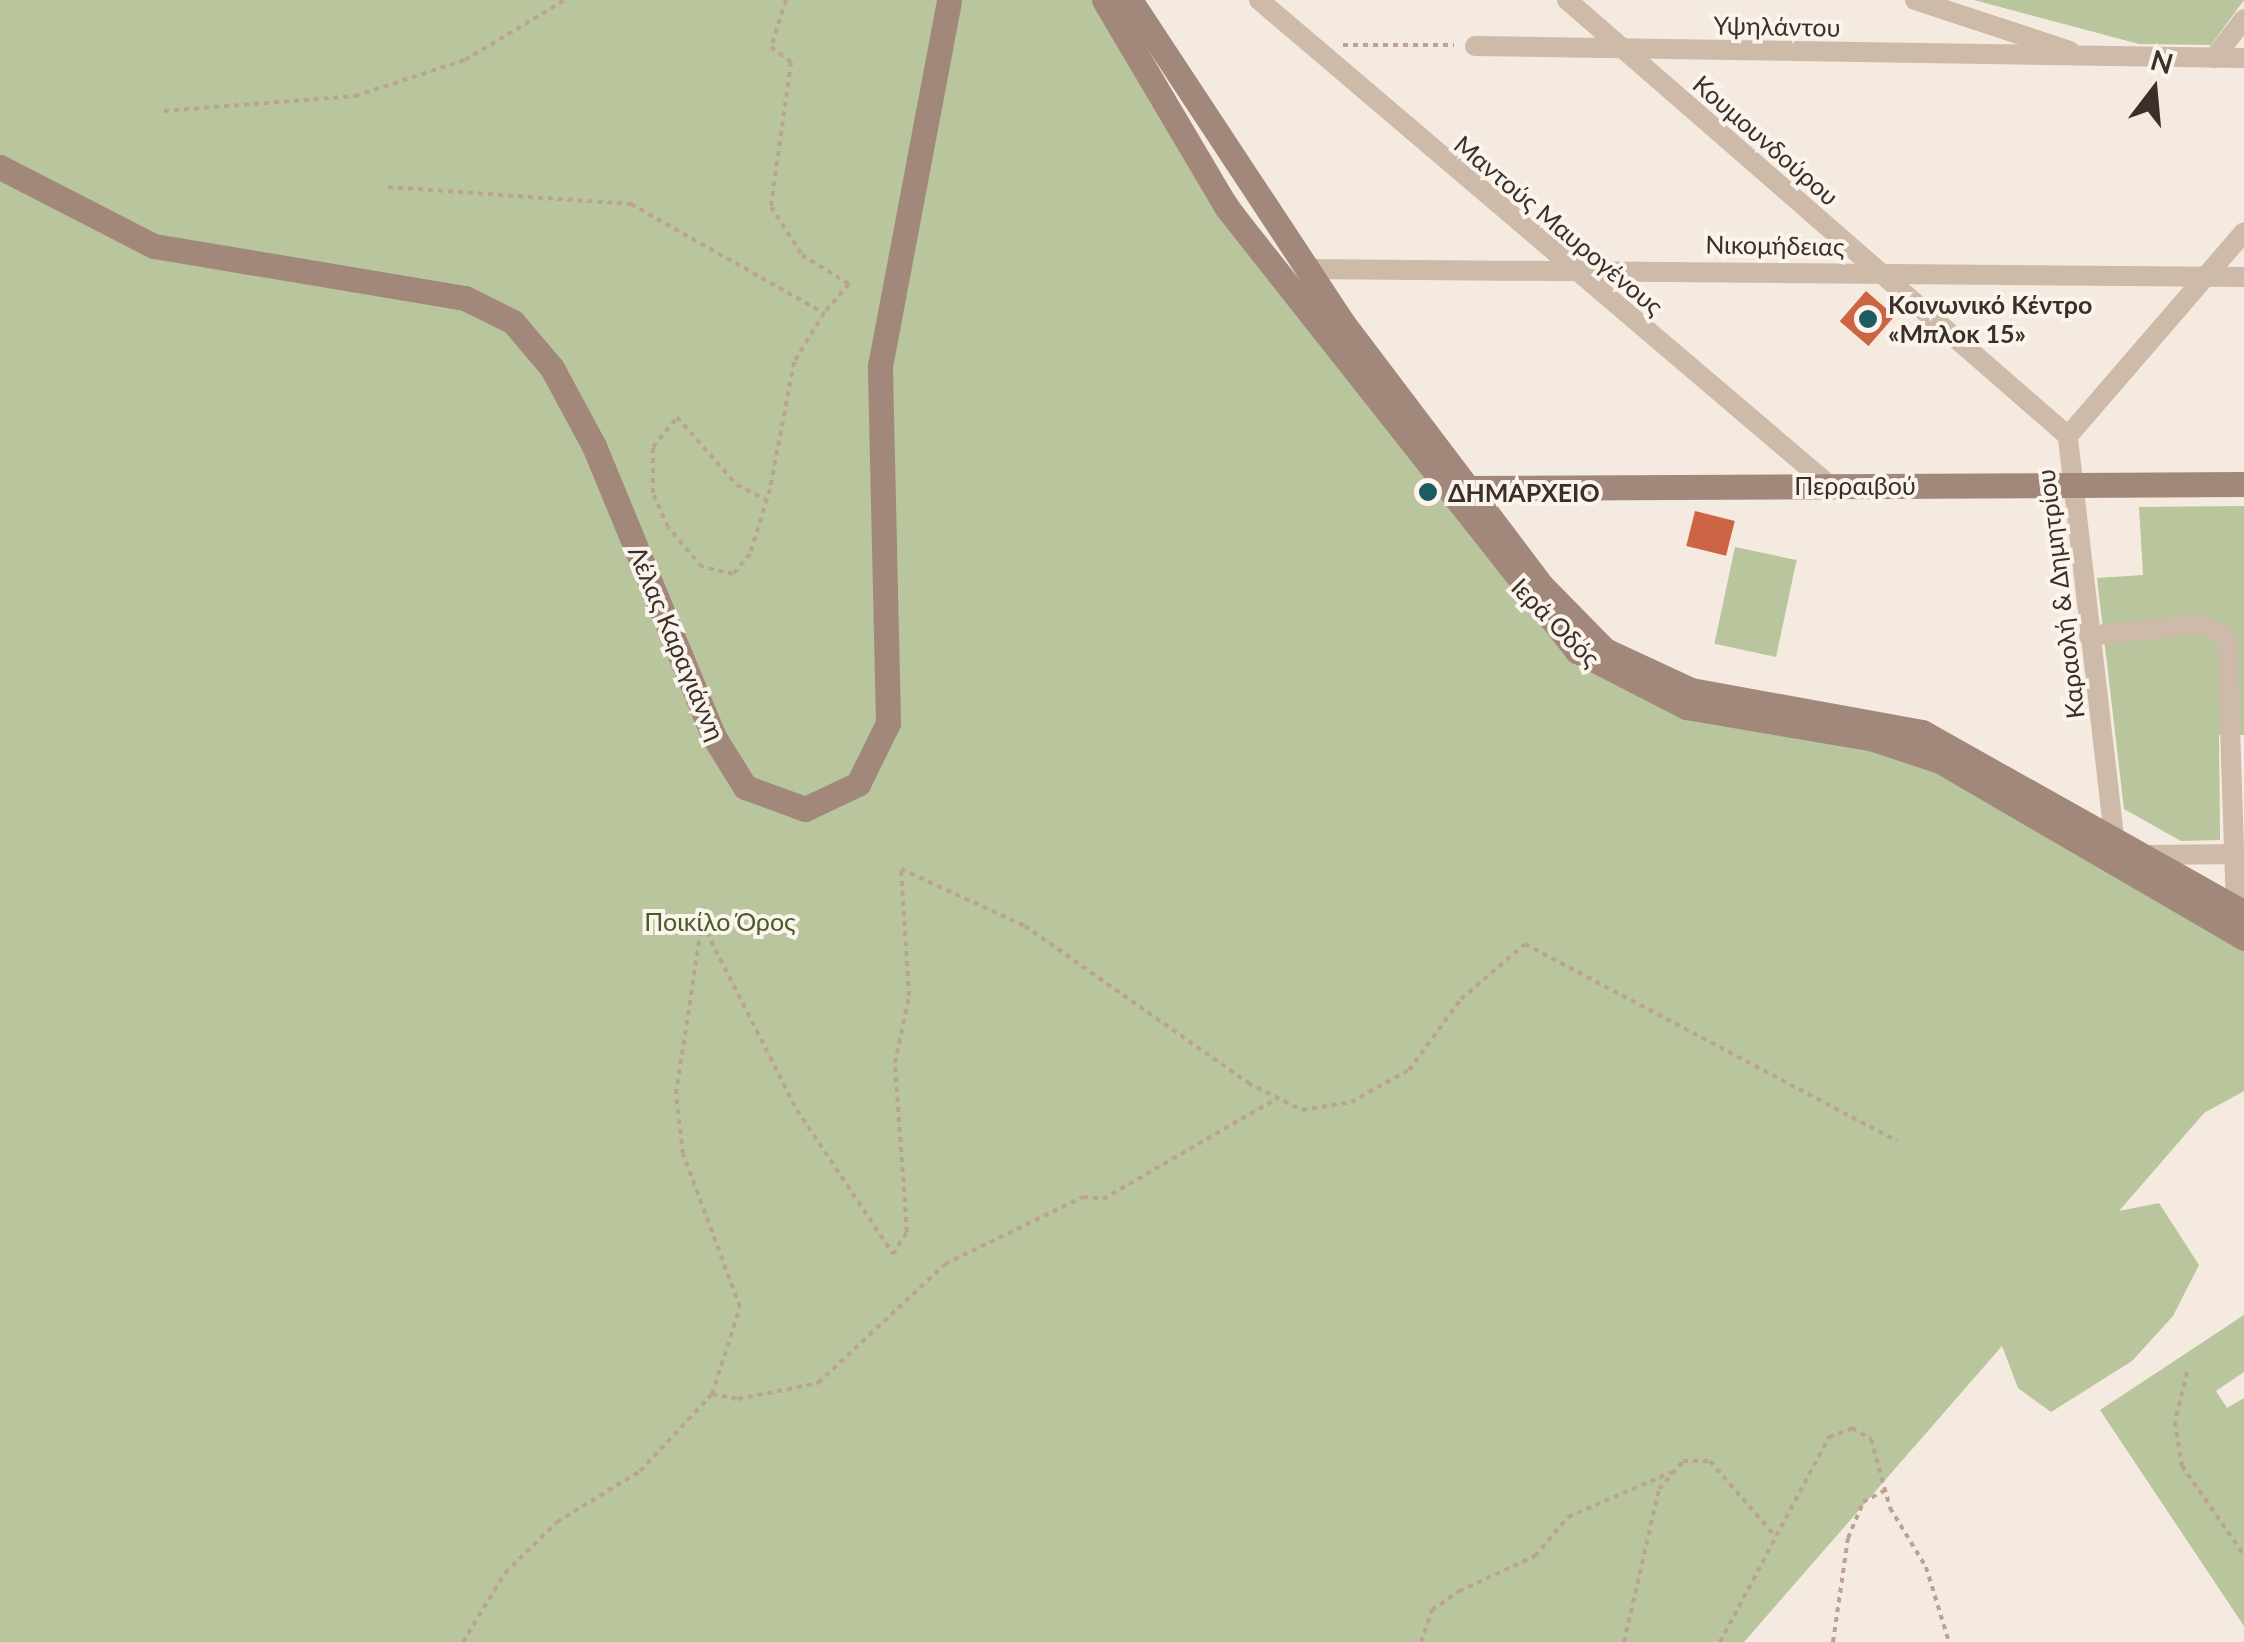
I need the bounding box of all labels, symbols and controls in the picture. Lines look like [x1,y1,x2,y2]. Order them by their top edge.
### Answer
street label: Υψηλάντου [1713,10,1841,42]
north arrow [2104,40,2204,140]
text: N [2147,42,2177,80]
street label: Κουμουνδούρου [1687,69,1845,211]
street label: Μαντούς Μαυρογένους [1449,129,1669,321]
street label: Νικομήδειας [1705,229,1845,261]
place label: Κοινωνικό Κέντρο «Μπλοκ 15» [1888,290,2092,349]
marker: Κοινωνικό Κέντρο «Μπλοκ 15» [1857,308,1879,330]
street label: Καραολή & Δημητρίου [2030,467,2090,721]
street label: Περραιβού [1794,470,1916,500]
place label: ΔΗΜΑΡΧΕΙΟ [1448,477,1600,507]
marker: ΔΗΜΑΡΧΕΙΟ [1417,481,1439,503]
street label: Λέλας Καραγιάννη [623,541,731,745]
street label: Ιερά Οδός [1506,572,1606,672]
park label: Ποικίλο Όρος [644,906,796,936]

